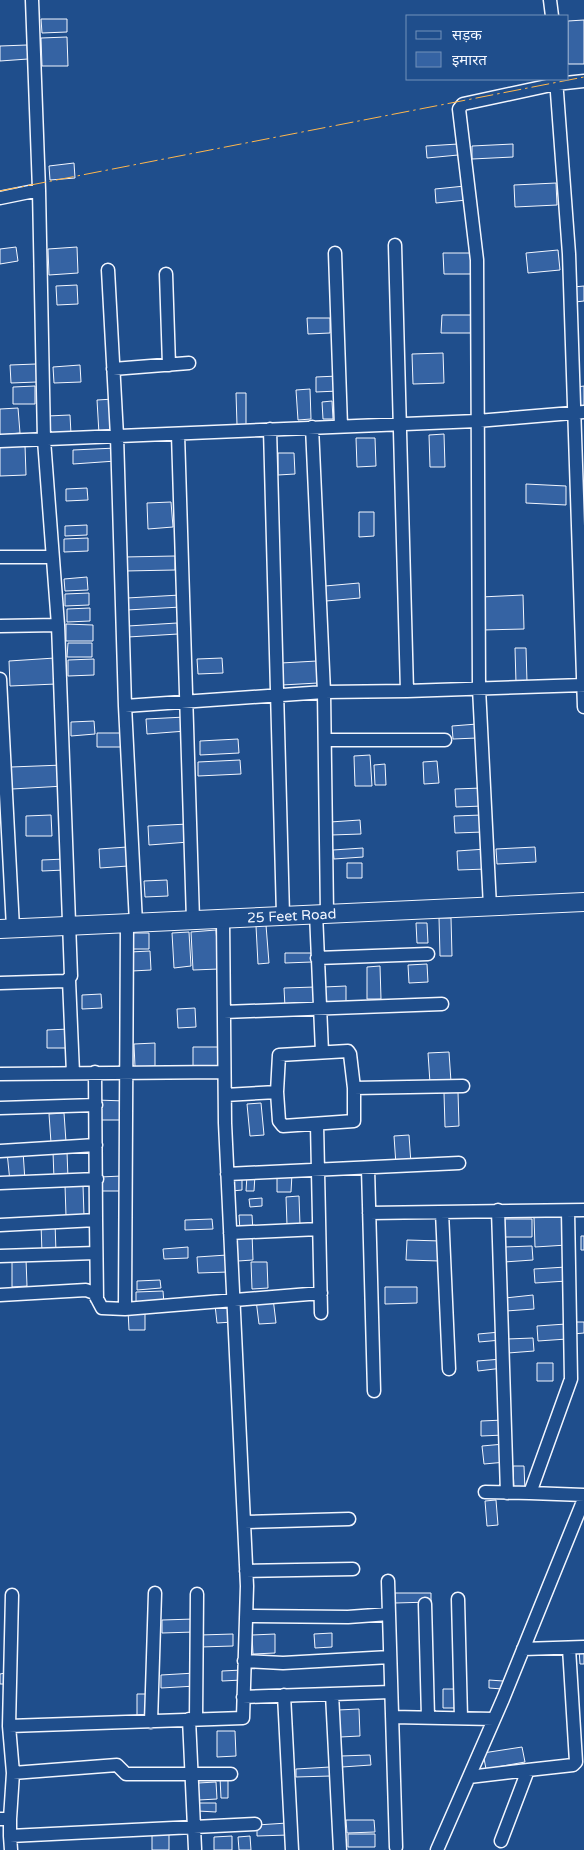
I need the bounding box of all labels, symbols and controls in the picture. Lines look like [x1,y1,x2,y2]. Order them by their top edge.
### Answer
legend [406,15,569,80]
text: सड़क [452,26,482,44]
text: इमारत [452,51,487,69]
street label: 25 Feet Road [247,905,337,926]

